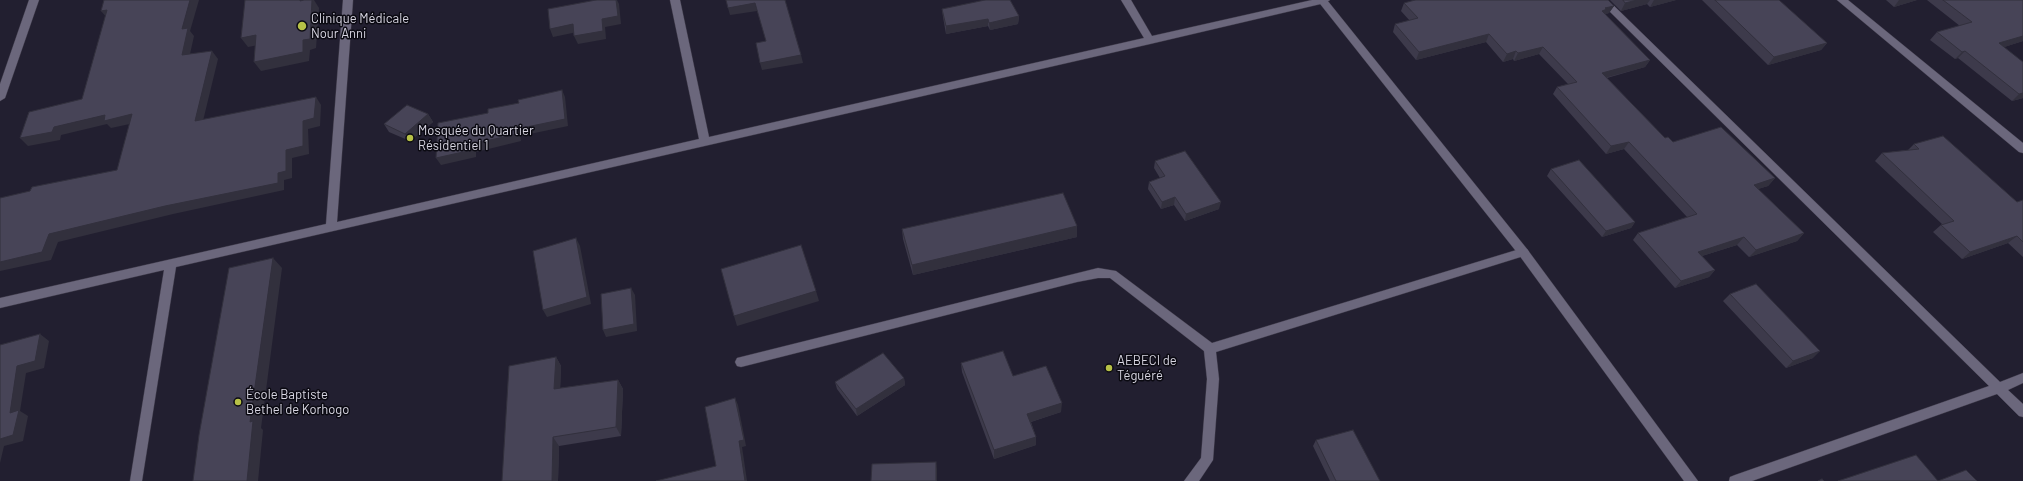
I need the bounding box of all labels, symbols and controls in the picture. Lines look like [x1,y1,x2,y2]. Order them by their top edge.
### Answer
place label: Clinique Médicale Nour Anni [311,11,409,42]
marker: Clinique Médicale Nour Anni [296,20,308,32]
place label: Mosquée du Quartier Résidentiel 1 [418,123,534,154]
marker: Mosquée du Quartier Résidentiel 1 [405,133,415,143]
place label: AEBECI de Téguéré [1117,353,1177,384]
marker: AEBECI de Téguéré [1104,363,1114,373]
place label: École Baptiste Bethel de Korhogo [246,387,349,418]
marker: École Baptiste Bethel de Korhogo [233,397,243,407]

